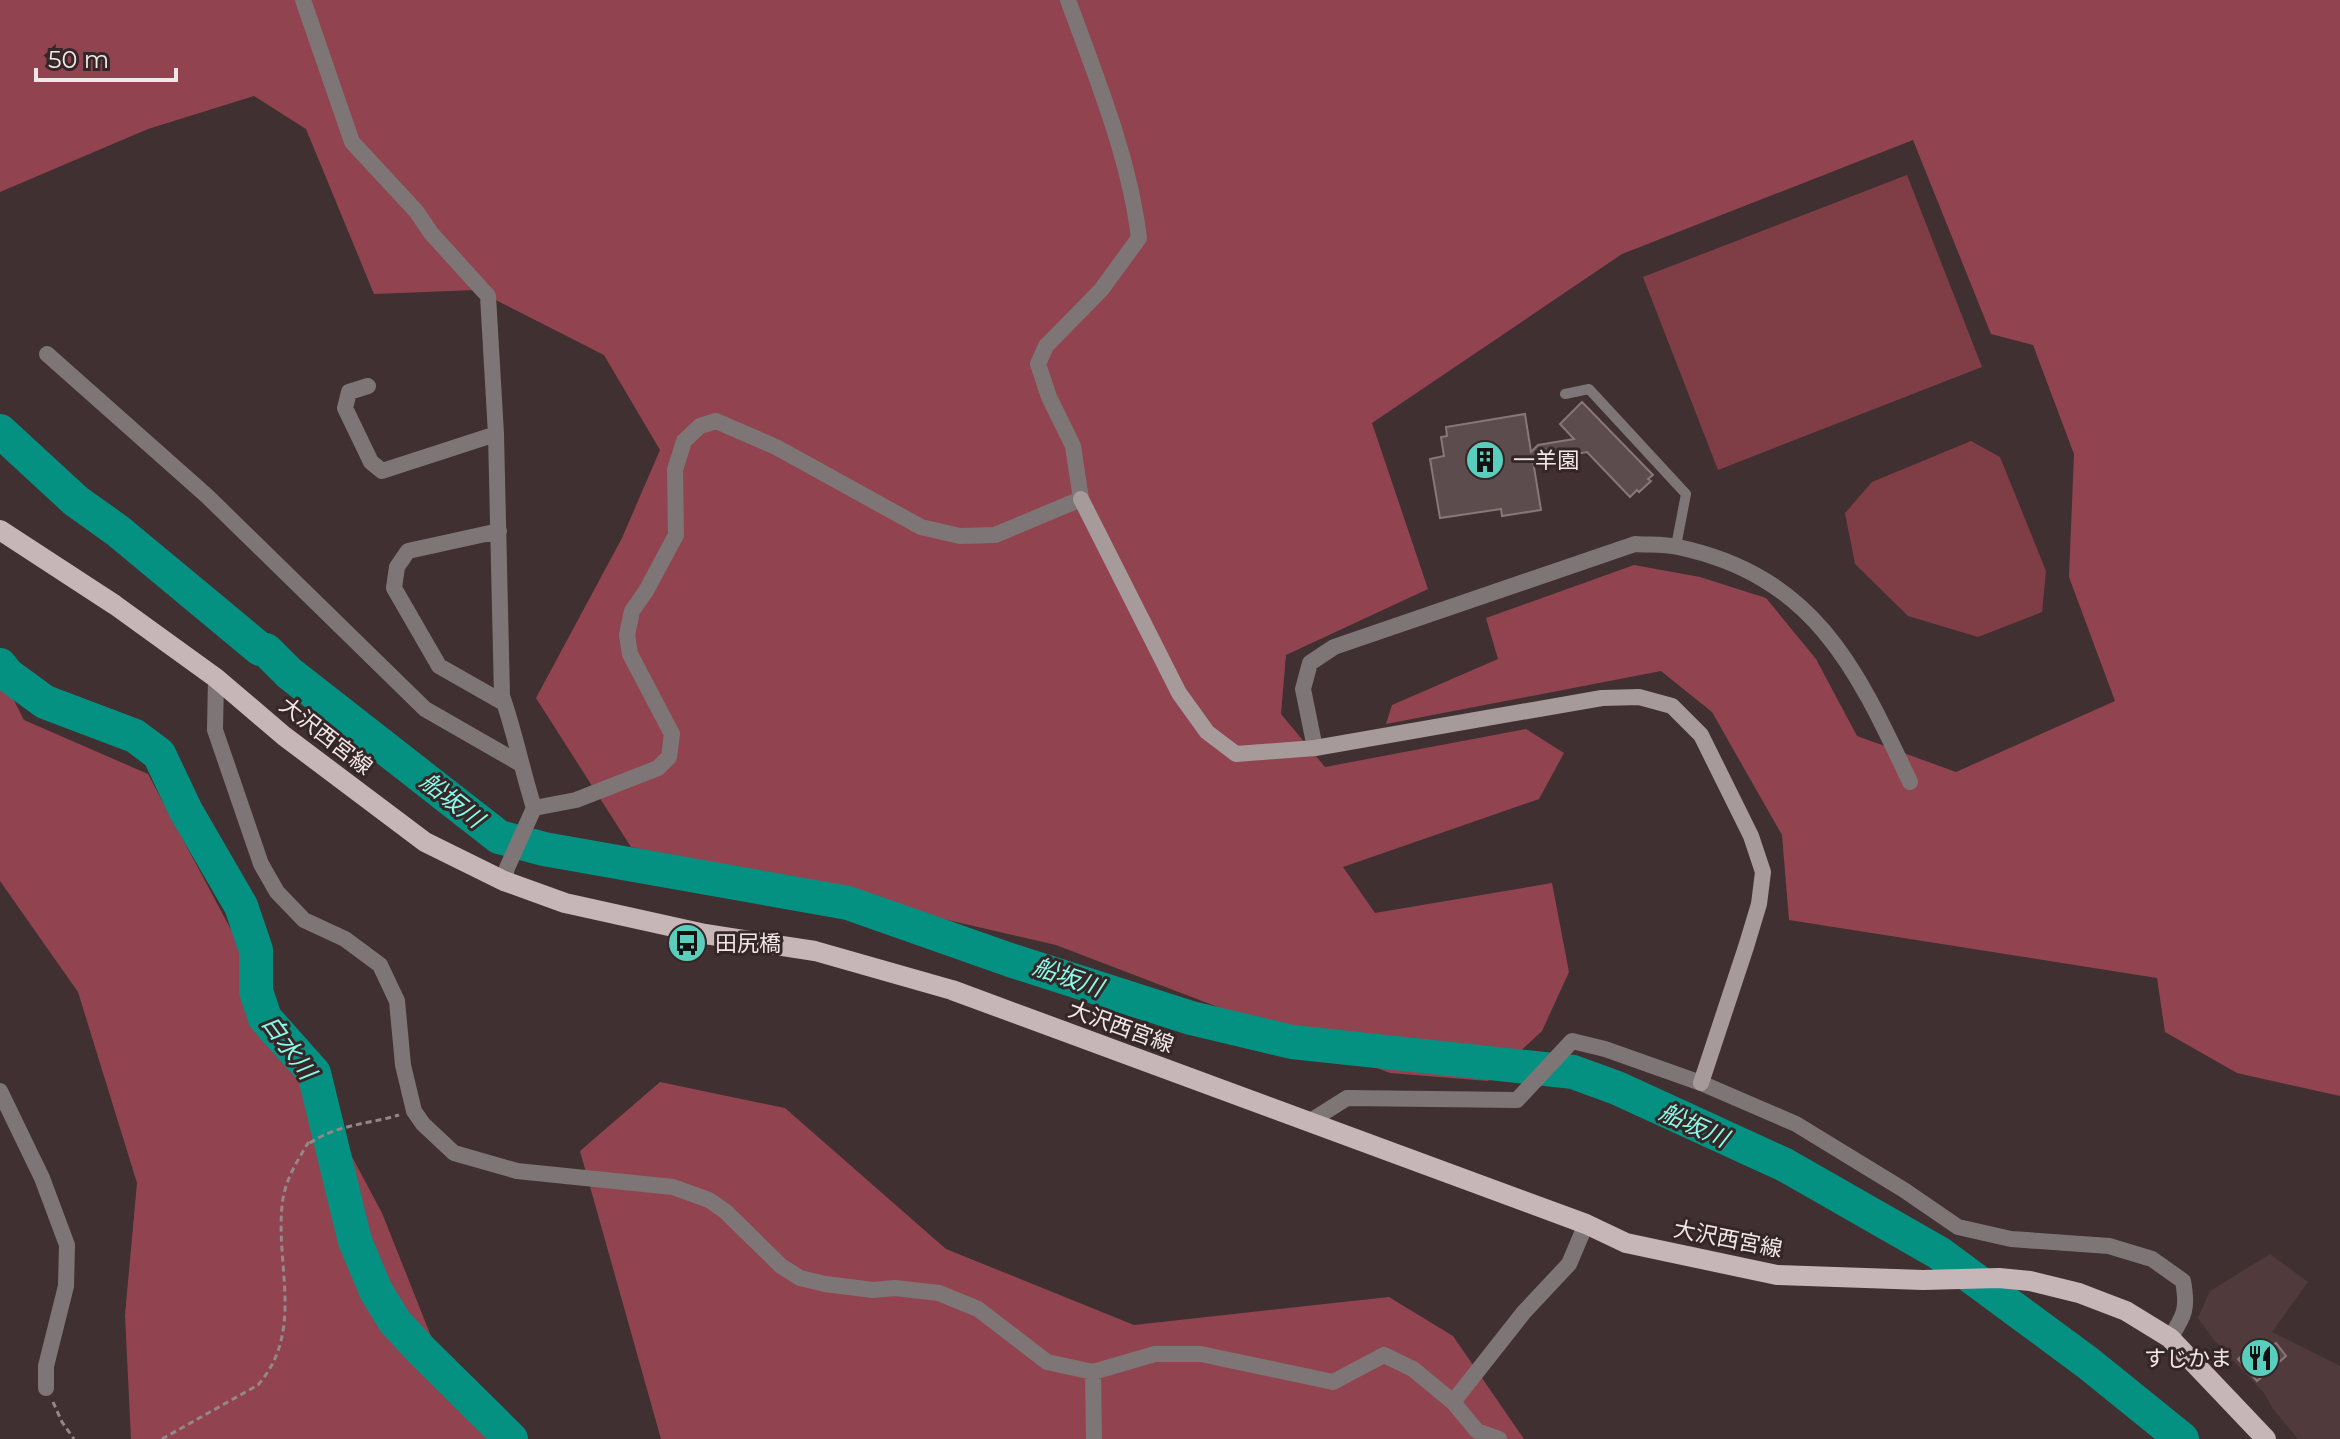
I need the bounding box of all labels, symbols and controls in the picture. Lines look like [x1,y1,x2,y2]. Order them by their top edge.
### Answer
scale bar [36,32,176,82]
text: 50 m [48,45,109,74]
building icon: 一羊園 [1464,439,1506,481]
place label: 一羊園 [1513,447,1579,474]
street label: 大沢西宮線 [274,691,378,781]
water label: 船坂川 [415,766,492,835]
bus stop icon: 田尻橋 [666,922,708,964]
place label: 田尻橋 [715,930,781,957]
water label: 船坂川 [1029,952,1110,1003]
street label: 大沢西宮線 [1065,996,1177,1058]
water label: 白水川 [256,1009,324,1087]
water label: 船坂川 [1655,1097,1736,1154]
street label: 大沢西宮線 [1671,1215,1785,1263]
restaurant icon: すじかま [2239,1337,2281,1379]
place label: すじかま [2144,1345,2232,1372]

